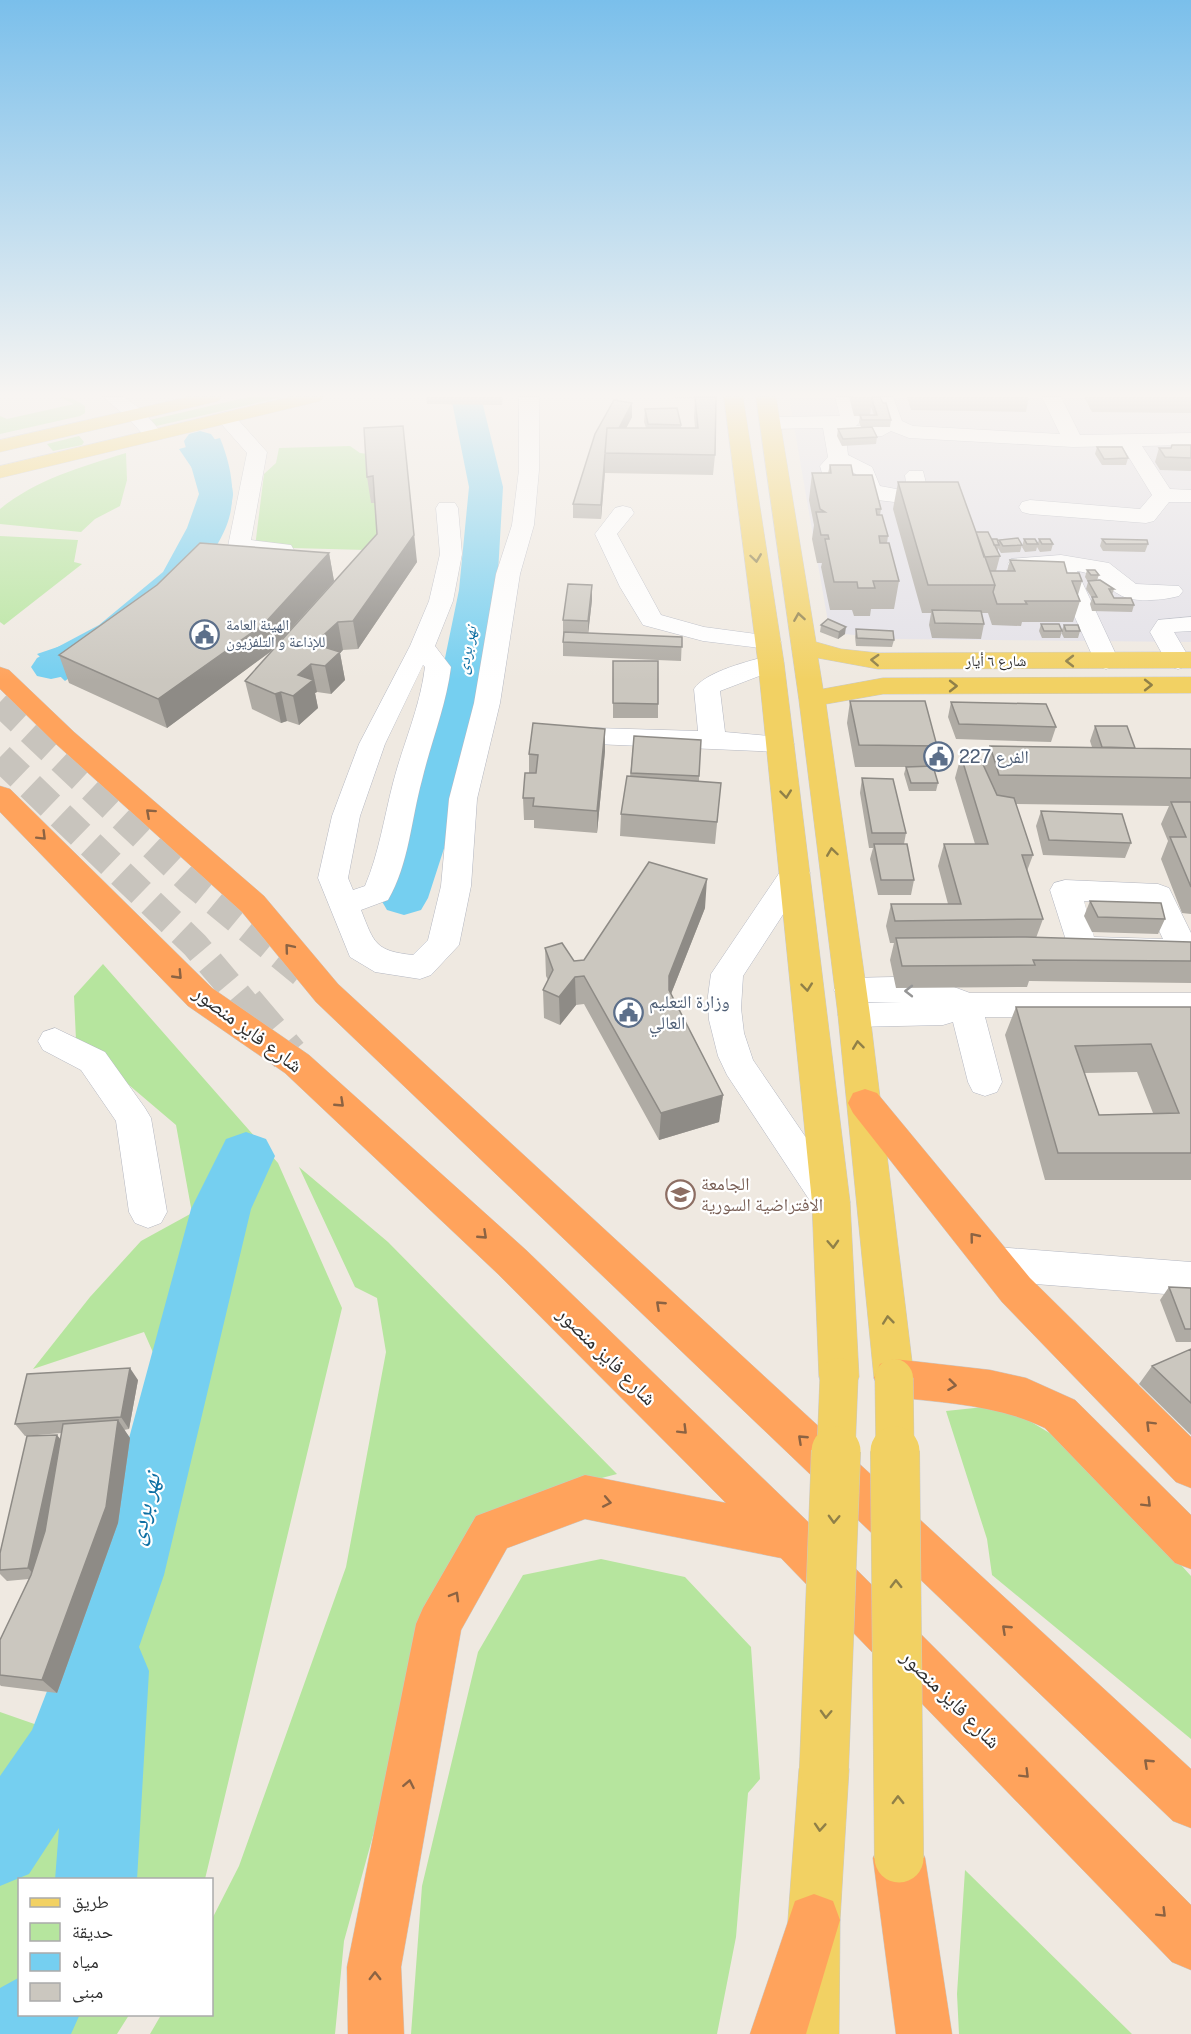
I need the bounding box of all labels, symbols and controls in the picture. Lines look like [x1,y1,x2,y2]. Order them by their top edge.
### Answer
one-way arrow [750,554,762,563]
one-way arrow [793,613,806,623]
place label: الهيئة العامة للإذاعة و التلفزيون [226,616,325,652]
public building icon: الهيئة العامة للإذاعة و التلفزيون [189,618,221,650]
water label: نهر بردى [453,622,482,676]
street label: شارع ٦ أيار [965,652,1027,671]
one-way arrow [870,654,879,667]
one-way arrow [1065,655,1074,667]
one-way arrow [1143,679,1152,691]
one-way arrow [948,680,957,692]
public building icon: الفرع 227 [922,741,954,773]
place label: الفرع 227 [959,746,1029,768]
one-way arrow [779,789,792,798]
one-way arrow [146,809,157,820]
one-way arrow [34,828,45,839]
one-way arrow [826,847,839,857]
one-way arrow [286,944,297,955]
one-way arrow [171,967,182,978]
street label: شارع فايز منصور [187,979,308,1078]
one-way arrow [801,983,813,992]
one-way arrow [905,985,914,997]
place label: وزارة التعليم العالي [649,991,730,1038]
public building icon: وزارة التعليم العالي [612,996,644,1028]
one-way arrow [852,1041,864,1050]
one-way arrow [333,1096,343,1107]
place label: الجامعة الافتراضية السورية [701,1173,823,1215]
school or university icon: الجامعة الافتراضية السورية [664,1178,696,1210]
one-way arrow [476,1228,487,1239]
one-way arrow [971,1232,982,1243]
one-way arrow [826,1240,839,1249]
street label: شارع فايز منصور [551,1300,662,1411]
one-way arrow [656,1302,667,1313]
one-way arrow [882,1315,895,1324]
one-way arrow [948,1378,957,1391]
one-way arrow [1146,1421,1157,1432]
one-way arrow [675,1423,686,1434]
one-way arrow [799,1435,809,1446]
water label: نهر بردى [121,1466,168,1548]
one-way arrow [601,1495,611,1508]
one-way arrow [1140,1495,1151,1506]
one-way arrow [828,1515,840,1524]
one-way arrow [890,1579,902,1588]
one-way arrow [448,1592,459,1602]
one-way arrow [1002,1625,1013,1636]
street label: شارع فايز منصور [895,1643,1006,1754]
one-way arrow [820,1709,833,1718]
one-way arrow [1145,1759,1156,1770]
one-way arrow [1018,1767,1029,1778]
one-way arrow [402,1779,415,1789]
one-way arrow [892,1795,904,1804]
one-way arrow [814,1823,827,1832]
legend [18,1878,213,2016]
text: طريق [72,1891,109,1913]
one-way arrow [1155,1907,1166,1917]
text: حديقة [72,1921,113,1942]
text: مياه [72,1951,99,1972]
one-way arrow [369,1971,381,1980]
text: مبنى [72,1981,103,2003]

